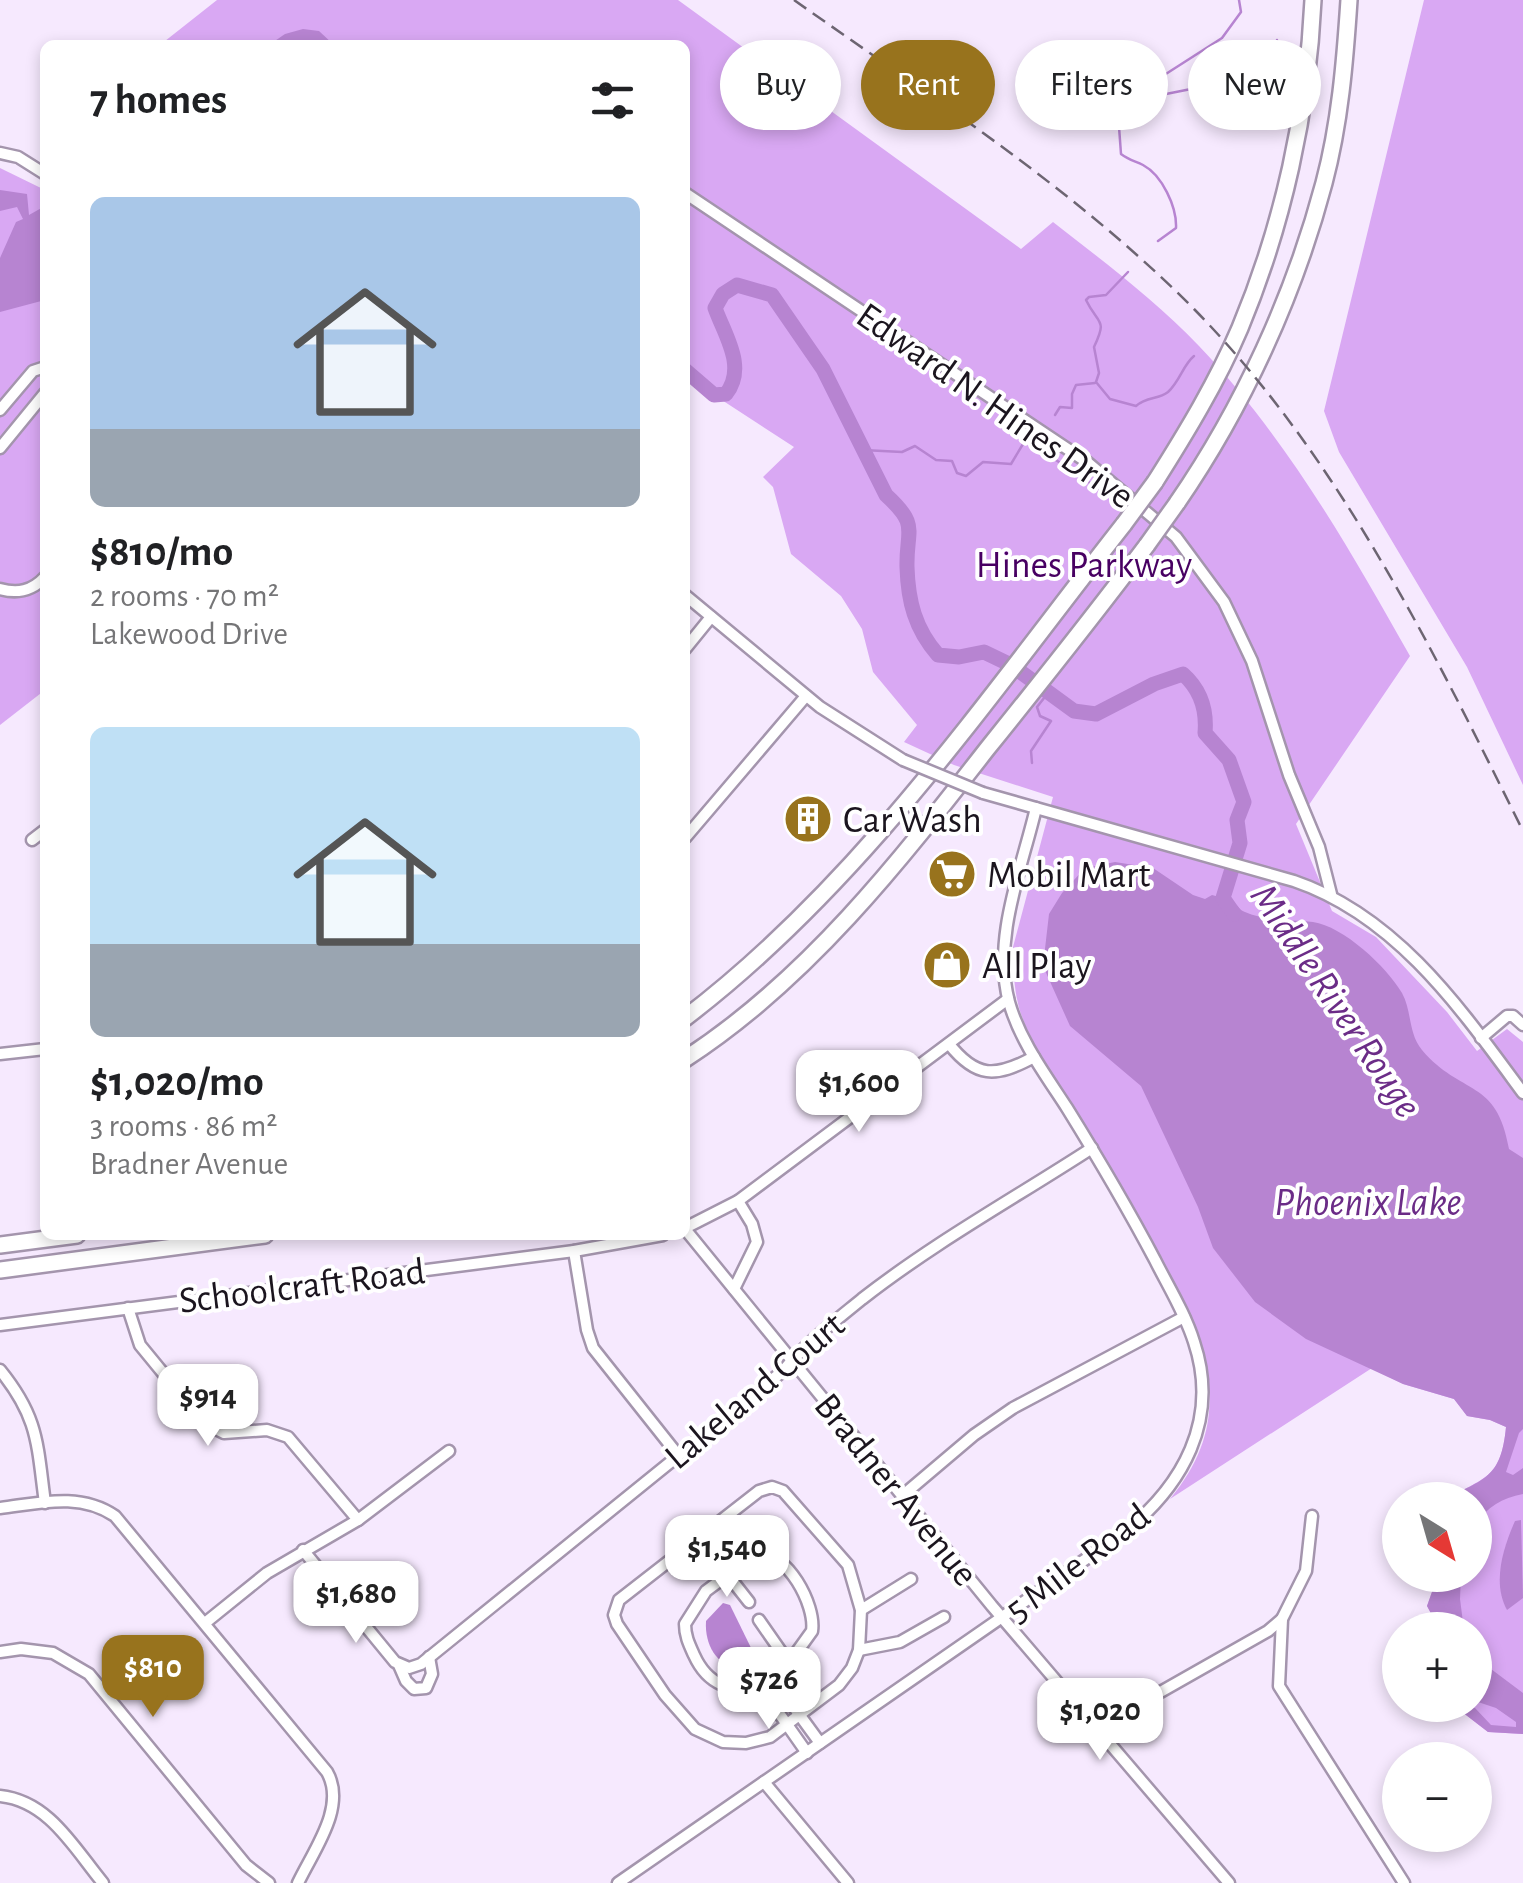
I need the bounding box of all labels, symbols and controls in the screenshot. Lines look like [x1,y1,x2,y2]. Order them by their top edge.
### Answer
chip: Buy [720,40,841,130]
chip: Rent [861,40,995,130]
chip: Filters [1015,40,1168,130]
chip: New [1188,40,1321,130]
icon: filters [585,73,640,128]
text: 7 homes [90,79,227,121]
icon: home [275,262,455,442]
street label: Edward N. Hines Drive [849,297,1140,517]
text: $810/mo [90,531,233,573]
park label: Hines Parkway [976,547,1192,585]
text: 2 rooms · 70 m² [90,580,279,612]
text: Lakewood Drive [90,618,288,650]
icon: home [275,792,455,972]
building icon: Car Wash [782,793,834,845]
place label: Car Wash [843,802,982,840]
supermarket icon: Mobil Mart [926,848,978,900]
place label: Mobil Mart [987,857,1150,895]
water label: Middle River Rouge [1243,877,1428,1125]
shop icon: All Play [921,939,973,991]
place label: All Play [982,948,1091,986]
pin: $1,600 [778,1050,940,1135]
text: $1,020/mo [90,1061,264,1103]
text: $1,600 [818,1066,900,1098]
text: 3 rooms · 86 m² [90,1110,277,1142]
text: Bradner Avenue [90,1148,288,1180]
water label: Phoenix Lake [1274,1183,1462,1223]
street label: Schoolcraft Road [177,1253,427,1321]
street label: Lakeland Court [659,1306,852,1477]
pin: $914 [149,1364,267,1449]
text: $914 [179,1380,237,1412]
street label: Bradner Avenue [807,1387,984,1594]
north arrow [1382,1482,1492,1592]
map controls [1382,1482,1492,1852]
street label: 5 Mile Road [999,1497,1158,1630]
pin: $1,540 [646,1515,808,1600]
text: $1,540 [687,1531,767,1563]
pin: $1,680 [275,1561,437,1646]
text: $1,680 [315,1577,397,1609]
button: + [1382,1612,1492,1722]
pin: $810 [94,1635,212,1720]
pin: $726 [710,1647,828,1732]
text: $810 [124,1651,182,1683]
text: $726 [740,1663,798,1695]
pin: $1,020 [1019,1678,1181,1763]
text: $1,020 [1059,1694,1141,1726]
button: − [1382,1742,1492,1852]

